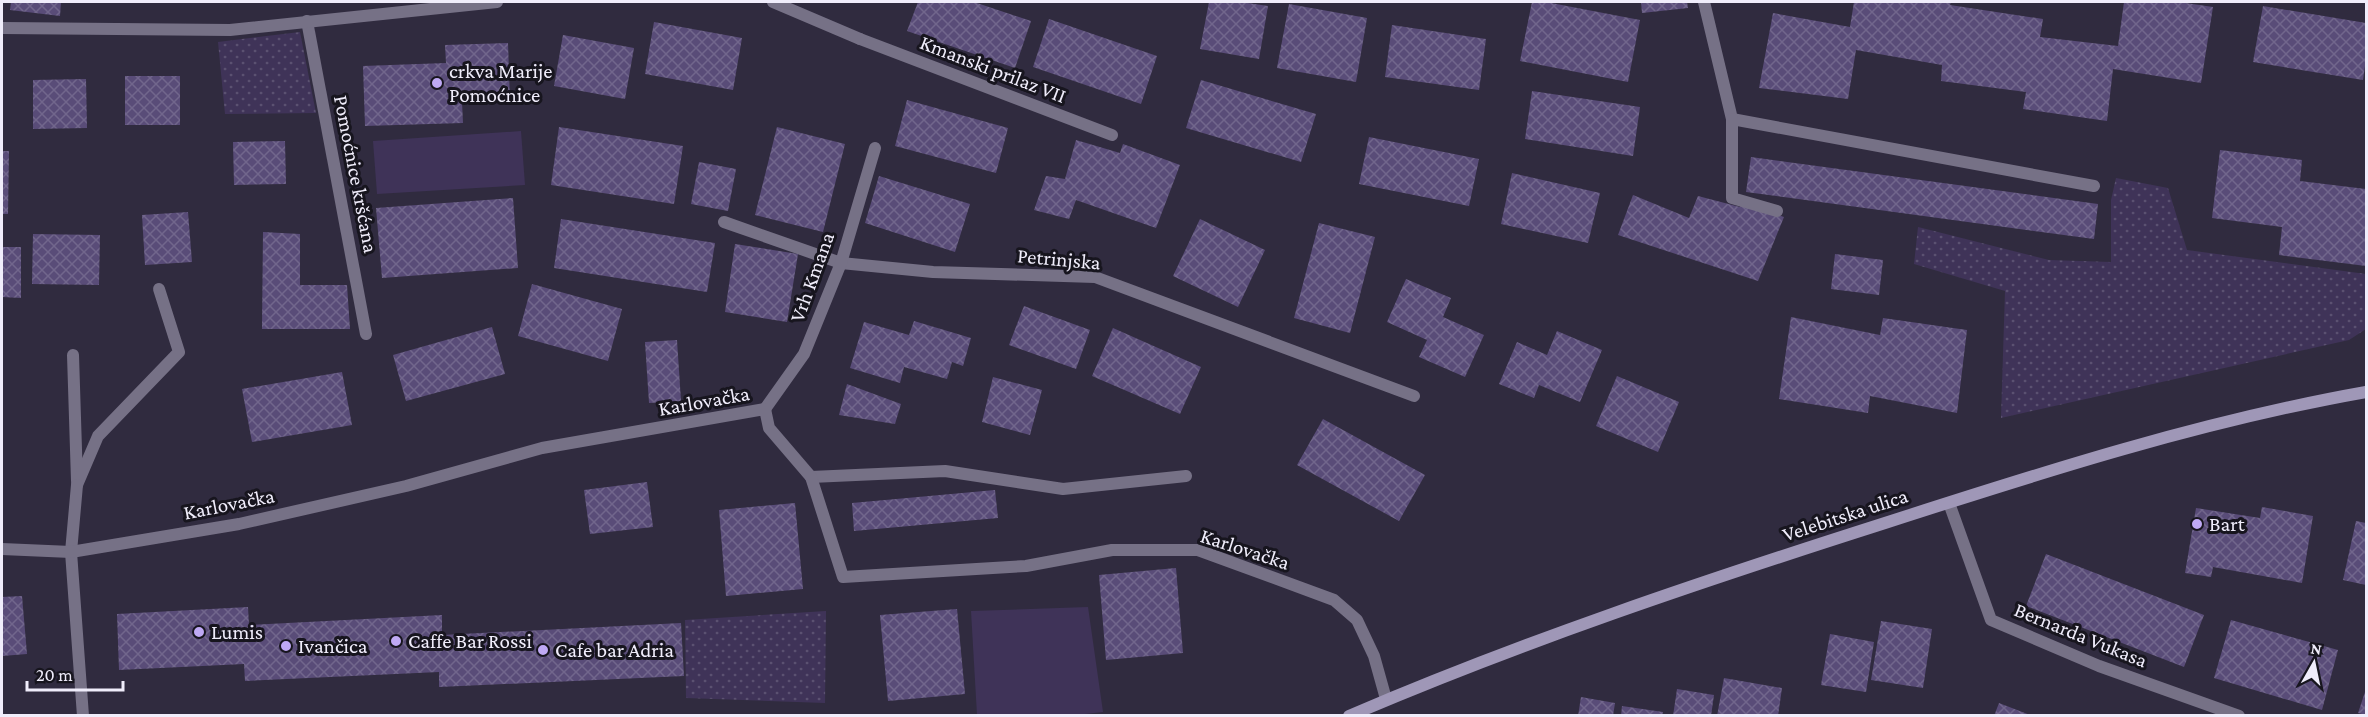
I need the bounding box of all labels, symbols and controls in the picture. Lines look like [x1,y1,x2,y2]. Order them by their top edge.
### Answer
street label: Kmanski prilaz VII [917,30,1069,108]
place label: crkva Marije Pomoćnice [449,59,552,107]
marker: crkva Marije Pomoćnice [430,76,444,90]
street label: Pomoćnice kršćana [329,93,383,255]
street label: Vrh Kmana [785,229,839,325]
street label: Petrinjska [1016,243,1102,275]
street label: Karlovačka [656,381,752,421]
street label: Karlovačka [181,483,277,525]
street label: Velebitska ulica [1779,483,1911,547]
place label: Bart [2209,512,2246,536]
marker: Bart [2190,517,2204,531]
street label: Karlovačka [1197,523,1293,575]
street label: Bernarda Vukasa [2011,597,2151,673]
place label: Lumis [211,620,263,644]
marker: Lumis [192,625,206,639]
place label: Caffe Bar Rossi [408,629,532,653]
north arrow [2284,633,2344,693]
place label: Ivančica [298,634,368,658]
marker: Caffe Bar Rossi [389,634,403,648]
place label: Cafe bar Adria [555,638,674,662]
marker: Ivančica [279,639,293,653]
text: N [2310,639,2323,658]
marker: Cafe bar Adria [536,643,550,657]
scale bar [27,654,123,692]
text: 20 m [36,665,73,685]

